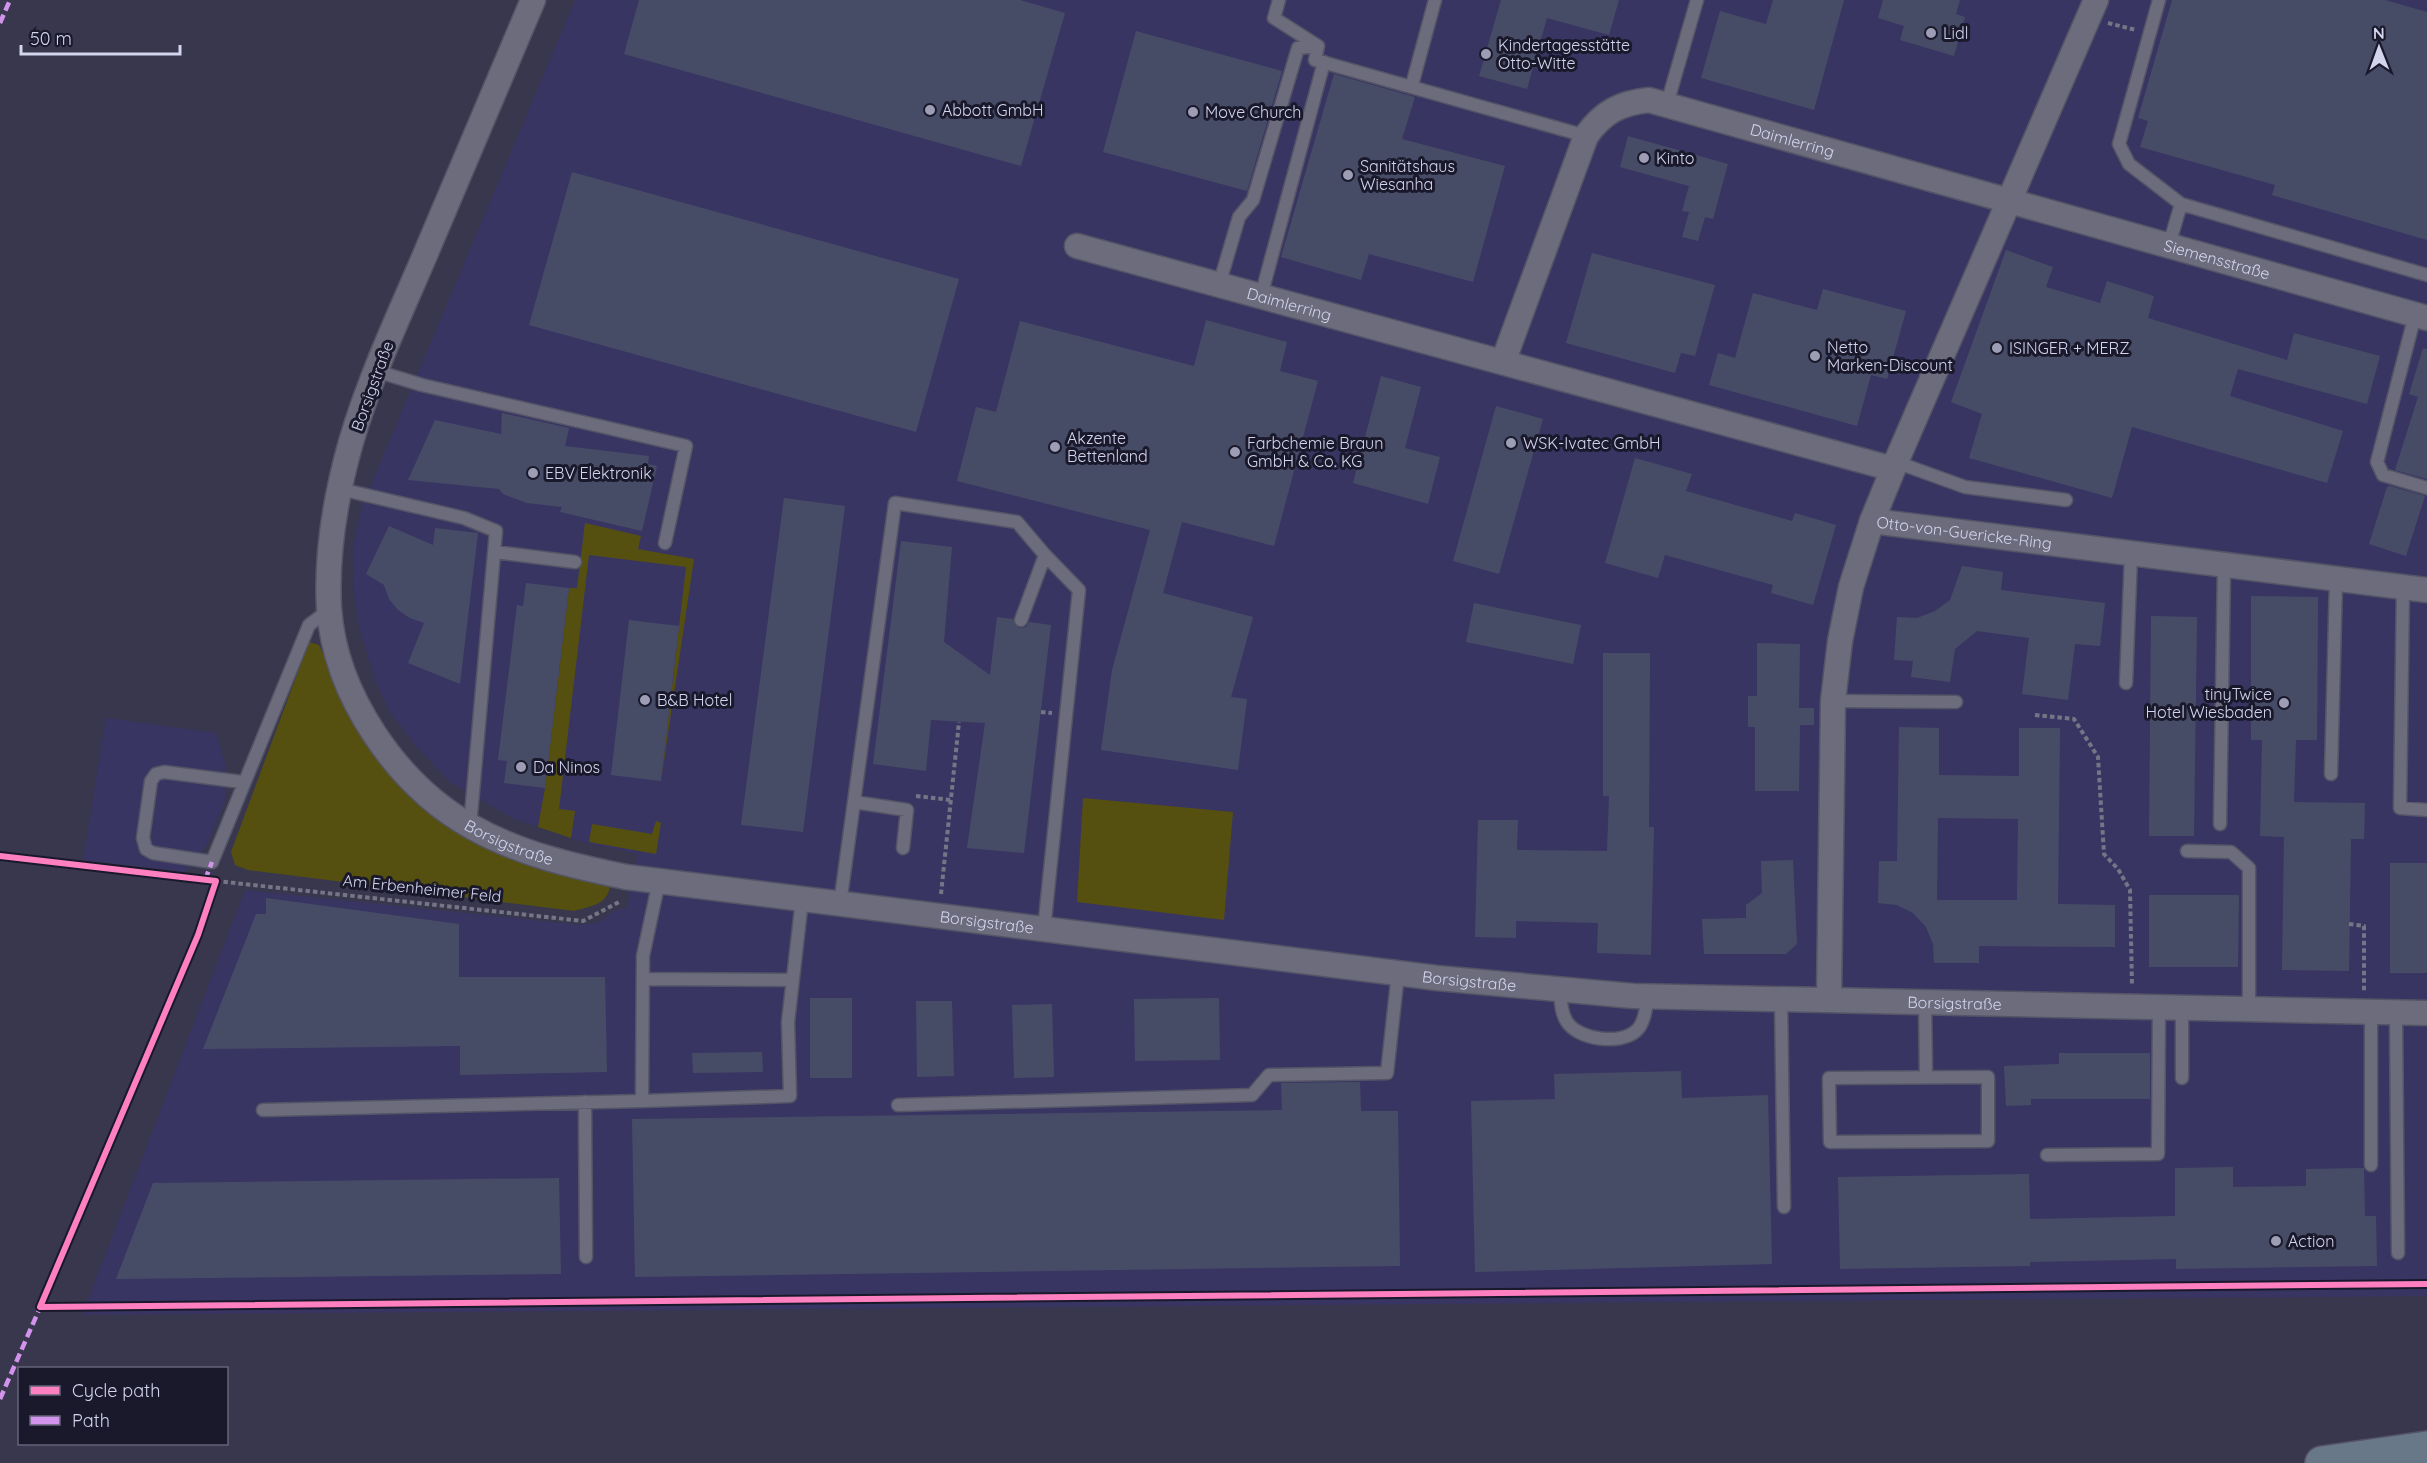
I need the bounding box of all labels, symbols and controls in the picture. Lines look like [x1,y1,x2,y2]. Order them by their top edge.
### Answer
scale bar [21,18,180,56]
north arrow [2349,18,2409,78]
place label: Lidl [1943,23,1968,43]
text: N [2373,23,2385,43]
marker: Lidl [1924,26,1938,40]
text: 50 m [30,27,72,50]
place label: Kindertagesstätte Otto-Witte [1498,35,1630,73]
marker: Kindertagesstätte Otto-Witte [1479,47,1493,61]
place label: Abbott GmbH [942,100,1044,120]
place label: Move Church [1205,102,1301,122]
marker: Abbott GmbH [923,103,937,117]
marker: Move Church [1186,105,1200,119]
street label: Daimlerring [1748,119,1837,162]
place label: Kinto [1656,148,1694,168]
marker: Kinto [1637,151,1651,165]
place label: Sanitätshaus Wiesanha [1360,156,1455,194]
marker: Sanitätshaus Wiesanha [1341,168,1355,182]
street label: Siemensstraße [2162,235,2272,284]
street label: Daimlerring [1245,283,1334,325]
place label: Netto Marken-Discount [1827,337,1953,375]
street label: Borsigstraße [346,338,398,434]
place label: ISINGER + MERZ [2009,338,2130,358]
marker: ISINGER + MERZ [1990,341,2004,355]
marker: Netto Marken-Discount [1808,349,1822,363]
place label: Akzente Bettenland [1067,428,1148,466]
place label: Farbchemie Braun GmbH & Co. KG [1247,433,1383,471]
place label: WSK-Ivatec GmbH [1523,433,1660,453]
marker: WSK-Ivatec GmbH [1504,436,1518,450]
marker: Akzente Bettenland [1048,440,1062,454]
marker: Farbchemie Braun GmbH & Co. KG [1228,445,1242,459]
place label: EBV Elektronik [545,463,652,483]
marker: EBV Elektronik [526,466,540,480]
street label: Otto-von-Guericke-Ring [1875,512,2053,553]
place label: tinyTwice Hotel Wiesbaden [2146,684,2272,722]
place label: B&B Hotel [657,690,732,710]
marker: B&B Hotel [638,693,652,707]
marker: tinyTwice Hotel Wiesbaden [2277,696,2291,710]
place label: Da Ninos [533,757,600,777]
marker: Da Ninos [514,760,528,774]
street label: Borsigstraße [461,815,556,869]
street label: Am Erbenheimer Feld [342,870,502,906]
street label: Borsigstraße [939,906,1035,938]
street label: Borsigstraße [1421,966,1517,995]
street label: Borsigstraße [1907,992,2002,1014]
place label: Action [2288,1231,2334,1251]
marker: Action [2269,1234,2283,1248]
legend [18,1367,228,1445]
text: Cycle path [72,1379,160,1402]
text: Path [72,1409,110,1432]

